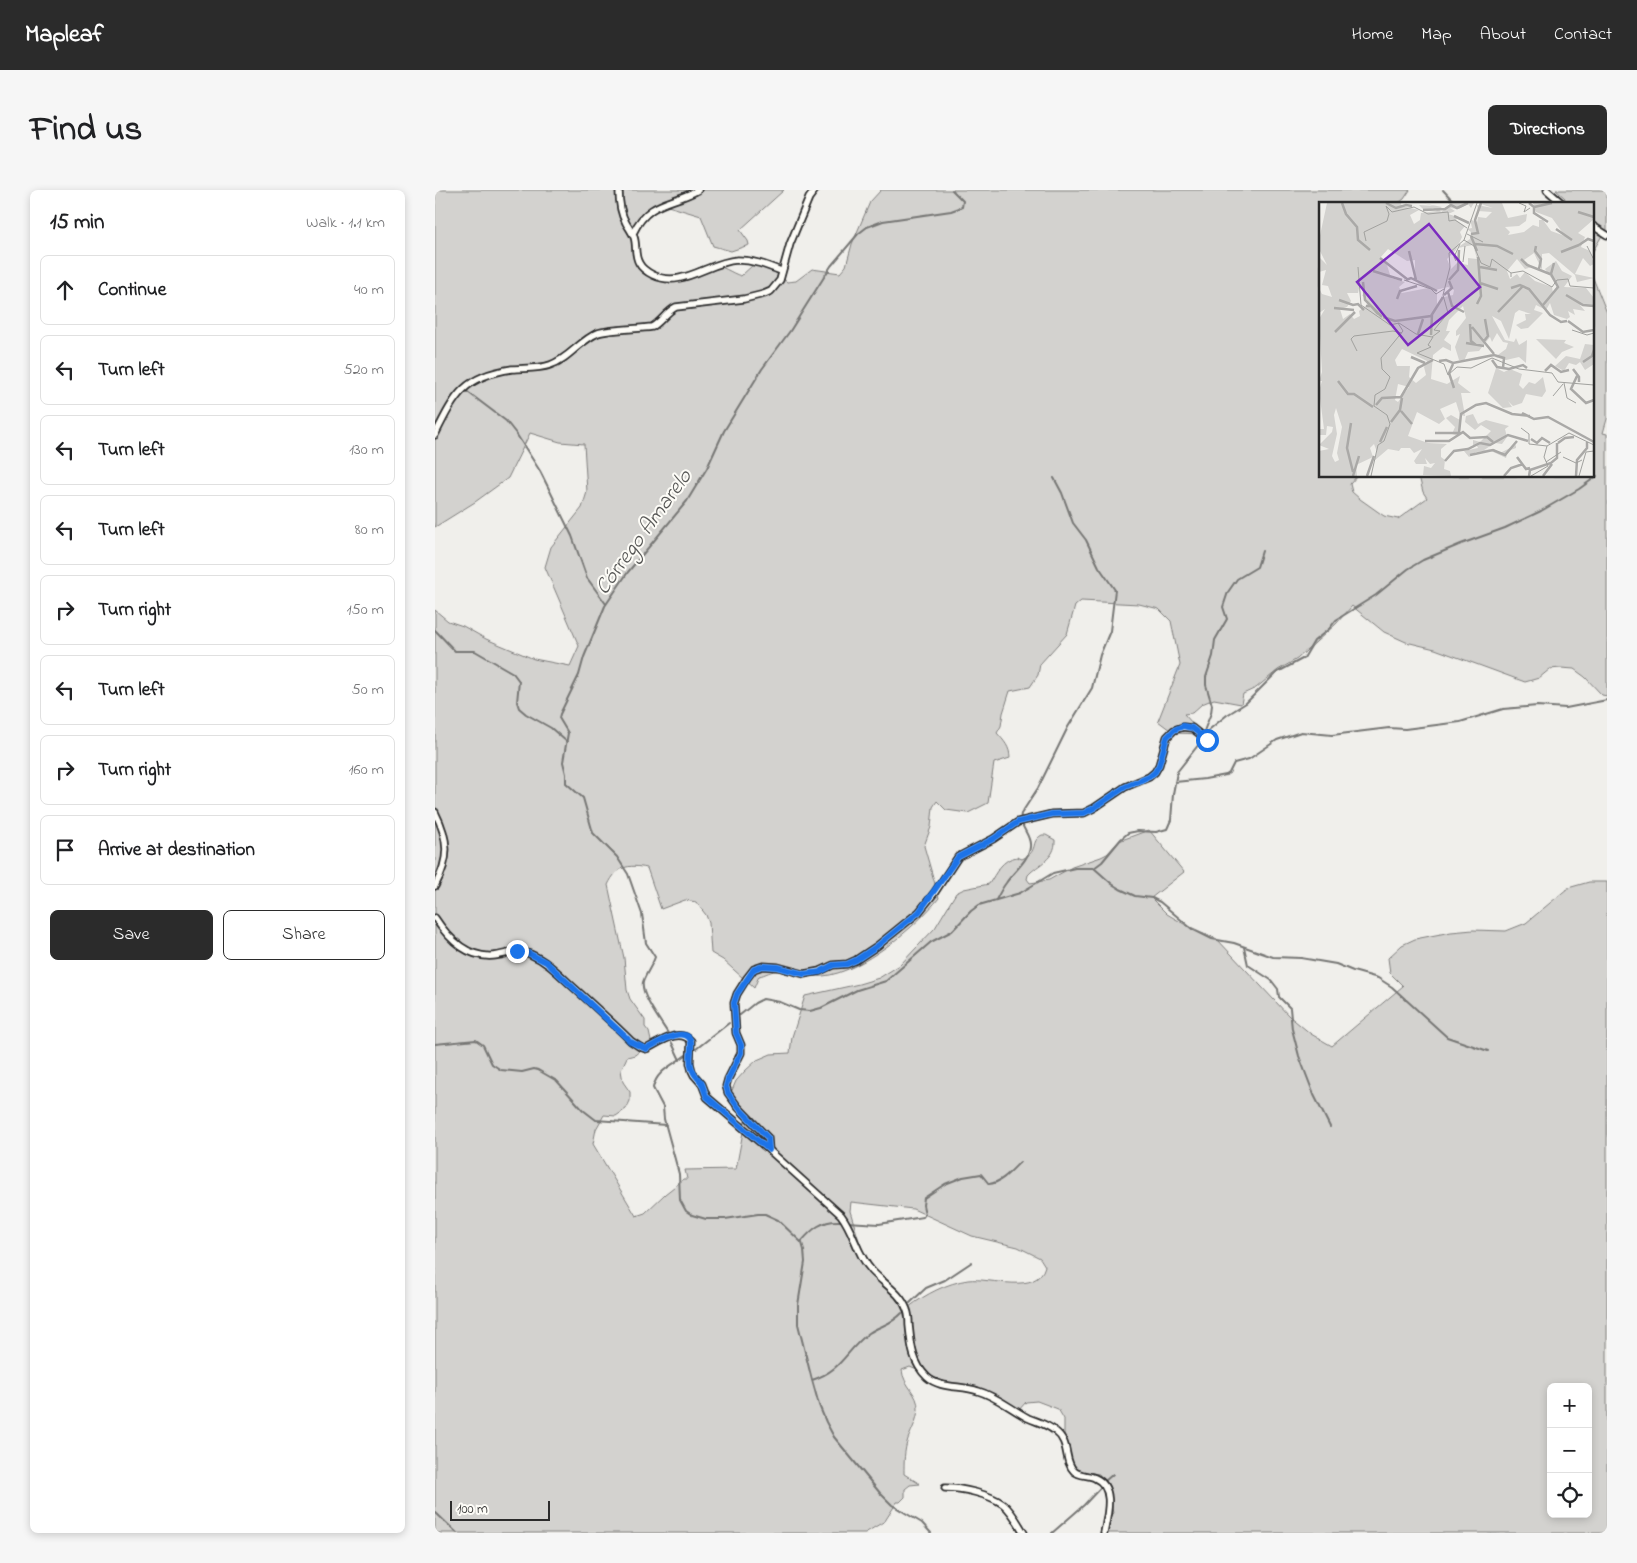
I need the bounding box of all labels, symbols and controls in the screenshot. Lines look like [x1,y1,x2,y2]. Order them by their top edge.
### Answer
text: Mapleaf [25,18,104,53]
text: Home [1352,22,1393,48]
text: Map [1421,22,1452,48]
text: About [1480,22,1526,48]
text: Contact [1554,22,1612,48]
text: Find us [30,105,142,156]
button: Directions [1488,105,1607,155]
inset map [1319,202,1595,478]
text: 15 min [50,208,104,238]
text: Walk · 1.1 km [306,211,385,235]
icon: ahead [51,276,79,304]
text: Continue [98,277,166,304]
text: 40 m [354,278,384,302]
icon: left [51,356,79,384]
text: Turn left [98,357,165,384]
text: 520 m [344,358,384,382]
icon: left [51,436,79,464]
text: Turn left [98,437,165,464]
text: 130 m [349,438,384,462]
water label: Córrego Amarelo [588,462,702,602]
icon: left [51,516,79,544]
text: Turn left [98,517,165,544]
text: 80 m [355,518,384,542]
icon: right [51,596,79,624]
text: Turn right [98,597,171,624]
text: 150 m [346,598,384,622]
icon: left [51,676,79,704]
text: Turn left [98,677,165,704]
text: 50 m [352,678,384,702]
route start [1196,729,1219,752]
icon: right [51,756,79,784]
text: Turn right [98,757,171,784]
text: 160 m [349,758,384,782]
icon: arrive [51,836,79,864]
text: Arrive at destination [98,837,255,864]
button: Save [50,910,213,960]
button: Share [223,910,385,960]
route end [506,940,529,963]
map controls [1547,1383,1592,1518]
button: + [1547,1383,1592,1428]
button: − [1547,1428,1592,1473]
button: locate [1547,1473,1592,1518]
scale bar [450,1498,550,1521]
text: 100 m [457,1499,488,1520]

